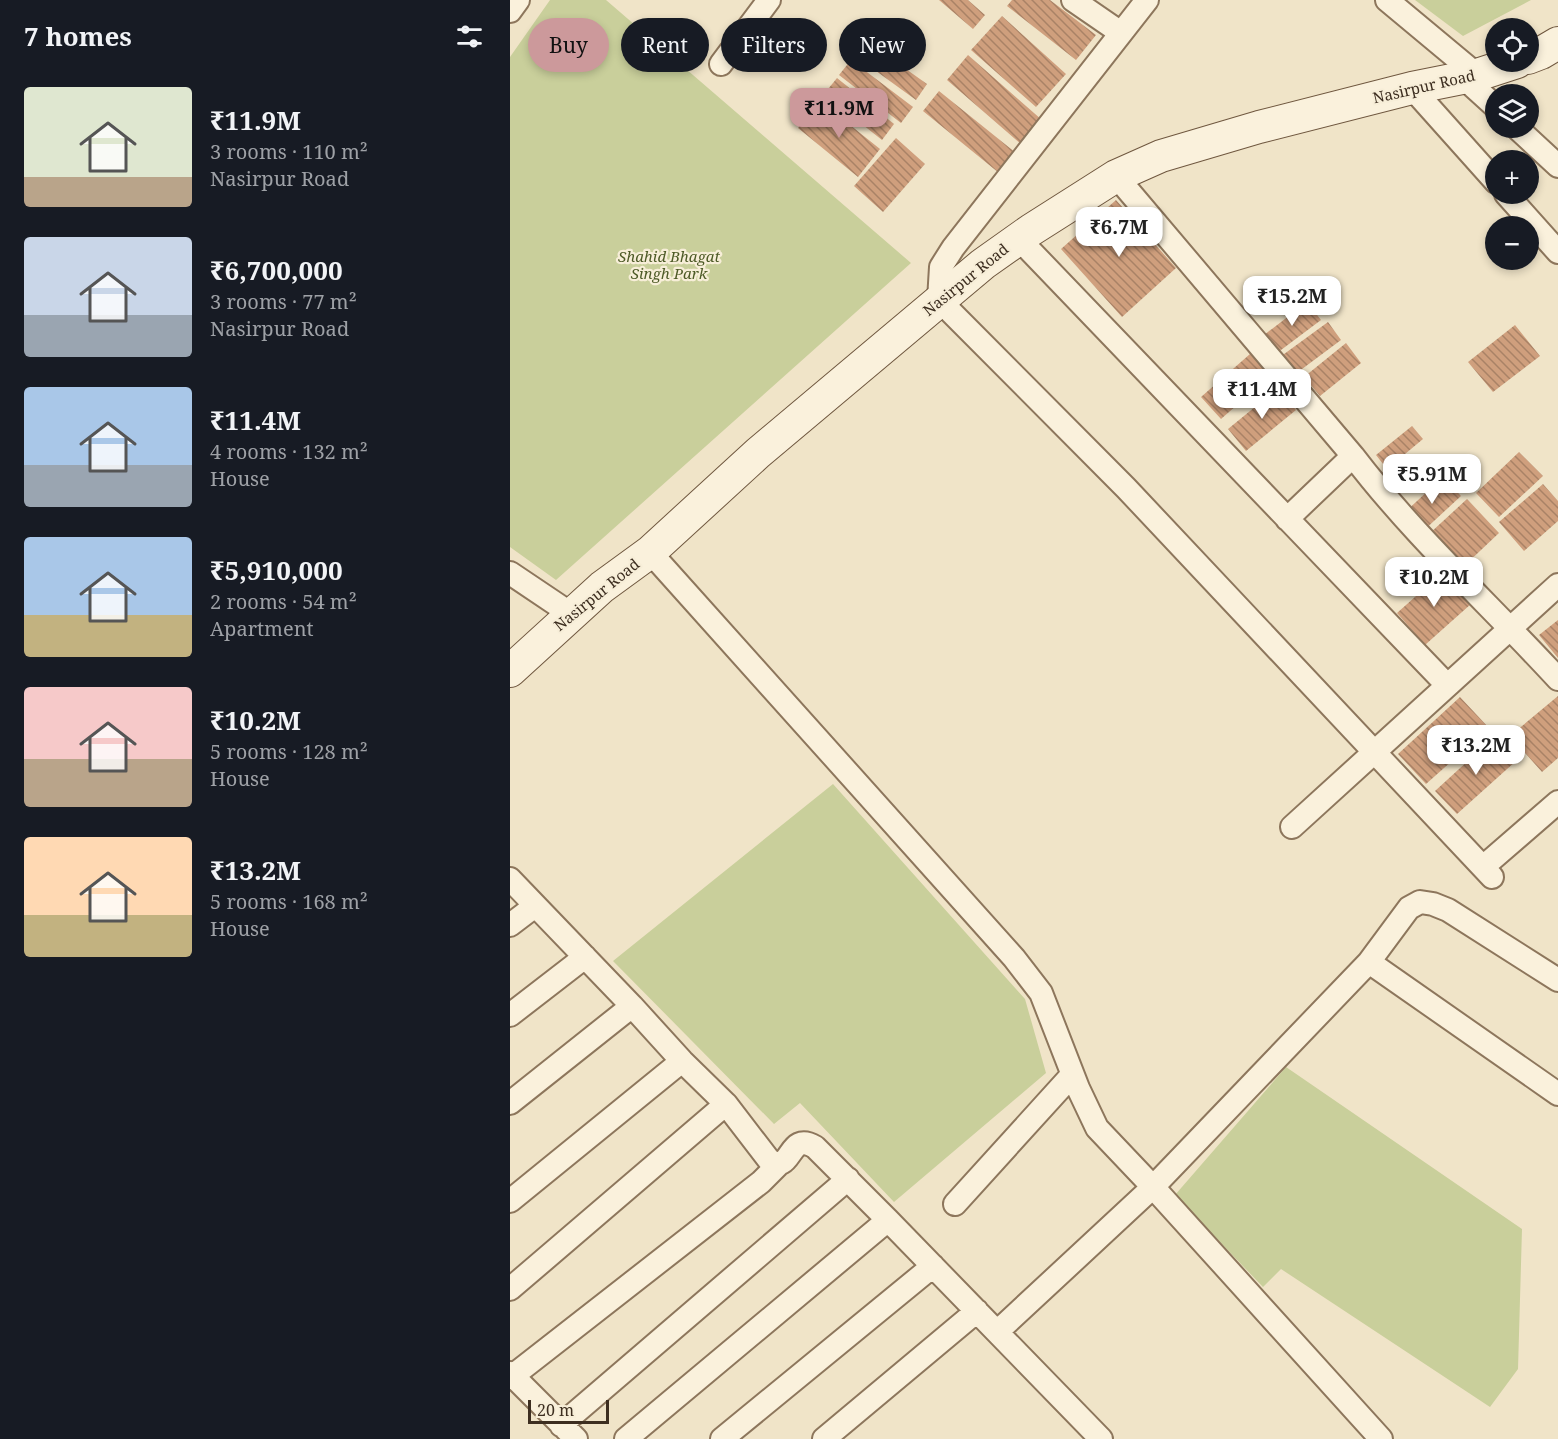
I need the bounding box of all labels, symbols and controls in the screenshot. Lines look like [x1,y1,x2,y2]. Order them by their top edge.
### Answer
text: 7 homes [24,18,132,54]
chip: Buy [528,18,609,72]
chip: Rent [621,18,709,72]
chip: Filters [721,18,827,72]
chip: New [839,18,926,72]
map controls [1485,18,1539,270]
button: locate [1485,18,1539,72]
icon: filters [453,20,486,53]
street label: Nasirpur Road [1371,65,1477,108]
button: layers [1485,84,1539,138]
pin: ₹11.9M [790,88,888,139]
text: ₹11.9M [804,94,874,121]
text: ₹11.9M [210,102,301,138]
icon: home [72,111,144,183]
text: 3 rooms · 110 m² [210,138,368,165]
button: + [1485,150,1539,204]
text: Nasirpur Road [210,165,349,192]
pin: ₹6.7M [1077,207,1161,258]
text: ₹6.7M [1090,213,1148,240]
button: − [1485,216,1539,270]
street label: Nasirpur Road [919,239,1012,320]
park label: Shahid Bhagat Singh Park [618,246,720,283]
text: ₹6,700,000 [210,252,343,288]
icon: home [72,261,144,333]
pin: ₹15.2M [1243,276,1341,327]
text: ₹15.2M [1257,282,1327,309]
text: 3 rooms · 77 m² [210,288,357,315]
text: Nasirpur Road [210,315,349,342]
pin: ₹11.4M [1213,369,1311,420]
text: ₹11.4M [1227,375,1297,402]
text: ₹11.4M [210,402,301,438]
icon: home [72,411,144,483]
text: 4 rooms · 132 m² [210,438,368,465]
pin: ₹5.91M [1383,454,1481,505]
text: ₹5.91M [1397,460,1467,487]
text: House [210,465,270,492]
text: ₹5,910,000 [210,552,343,588]
street label: Nasirpur Road [550,554,643,635]
pin: ₹10.2M [1385,557,1483,608]
icon: home [72,561,144,633]
text: ₹10.2M [1399,563,1469,590]
text: 2 rooms · 54 m² [210,588,357,615]
text: Apartment [210,615,314,642]
text: ₹10.2M [210,702,301,738]
icon: home [72,711,144,783]
pin: ₹13.2M [1427,725,1525,776]
text: ₹13.2M [1441,731,1511,758]
text: 5 rooms · 128 m² [210,738,368,765]
text: House [210,765,270,792]
text: ₹13.2M [210,852,301,888]
icon: home [72,861,144,933]
text: 5 rooms · 168 m² [210,888,368,915]
text: House [210,915,270,942]
scale bar [528,1397,609,1424]
text: 20 m [537,1399,574,1421]

